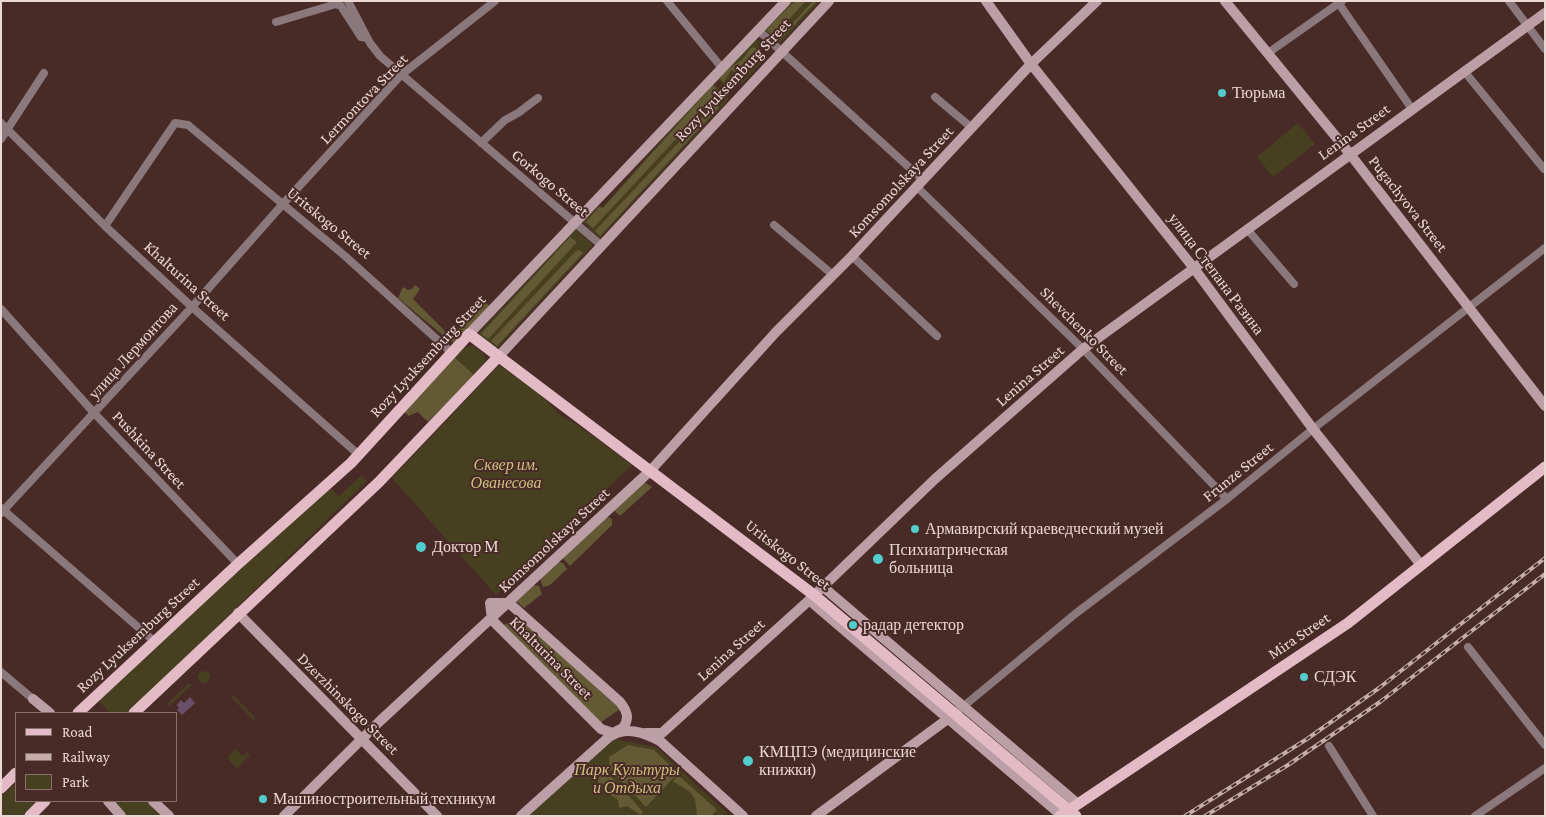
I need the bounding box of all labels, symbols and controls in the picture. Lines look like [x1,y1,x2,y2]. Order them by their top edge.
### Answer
street label: Rozy Lyuksemburg Street [671,14,795,146]
street label: Lermontova Street [316,50,412,148]
place label: Тюрьма [1232,83,1285,103]
marker: Тюрьма [1216,87,1228,99]
street label: Lenina Street [1314,99,1394,165]
street label: Komsomolskaya Street [844,122,958,242]
street label: Gorkogo Street [507,145,593,221]
street label: Pugachyova Street [1364,152,1452,256]
street label: Uritskogo Street [283,183,375,263]
street label: улица Степана Разина [1164,209,1268,339]
street label: Khalturina Street [140,237,234,325]
street label: Shevchenko Street [1036,283,1132,379]
street label: Rozy Lyuksemburg Street [366,290,490,422]
street label: улица Лермонтова [84,298,182,404]
street label: Lenina Street [992,341,1068,411]
street label: Pushkina Street [108,407,190,493]
street label: Frunze Street [1199,438,1277,506]
park label: Сквер им. Ованесова [471,455,541,493]
street label: Komsomolskaya Street [494,483,614,597]
street label: Uritskogo Street [741,516,835,594]
place label: Армавирский краеведческий музей [925,519,1164,539]
marker: Армавирский краеведческий музей [909,523,921,535]
place label: Доктор М [432,537,498,557]
marker: Доктор М [414,540,428,554]
place label: Психиатрическая больница [889,540,1008,578]
marker: Психиатрическая больница [871,552,885,566]
street label: Rozy Lyuksemburg Street [72,573,204,697]
street label: Mira Street [1264,608,1334,664]
street label: Khalturina Street [505,612,597,704]
street label: Lenina Street [693,615,769,685]
place label: радар детектор [863,615,964,635]
marker: радар детектор [847,619,859,631]
street label: Dzerzhinskogo Street [293,649,403,759]
place label: СДЭК [1314,667,1356,687]
marker: СДЭК [1298,671,1310,683]
legend [15,712,178,802]
text: Road [62,724,92,740]
place label: КМЦПЭ (медицинские книжки) [759,742,916,780]
text: Railway [62,749,110,765]
marker: КМЦПЭ (медицинские книжки) [741,754,755,768]
park label: Парк Культуры и Отдыха [574,760,680,798]
text: Park [62,774,89,790]
place label: Машиностроительный техникум [273,789,496,809]
marker: Машиностроительный техникум [257,793,269,805]

